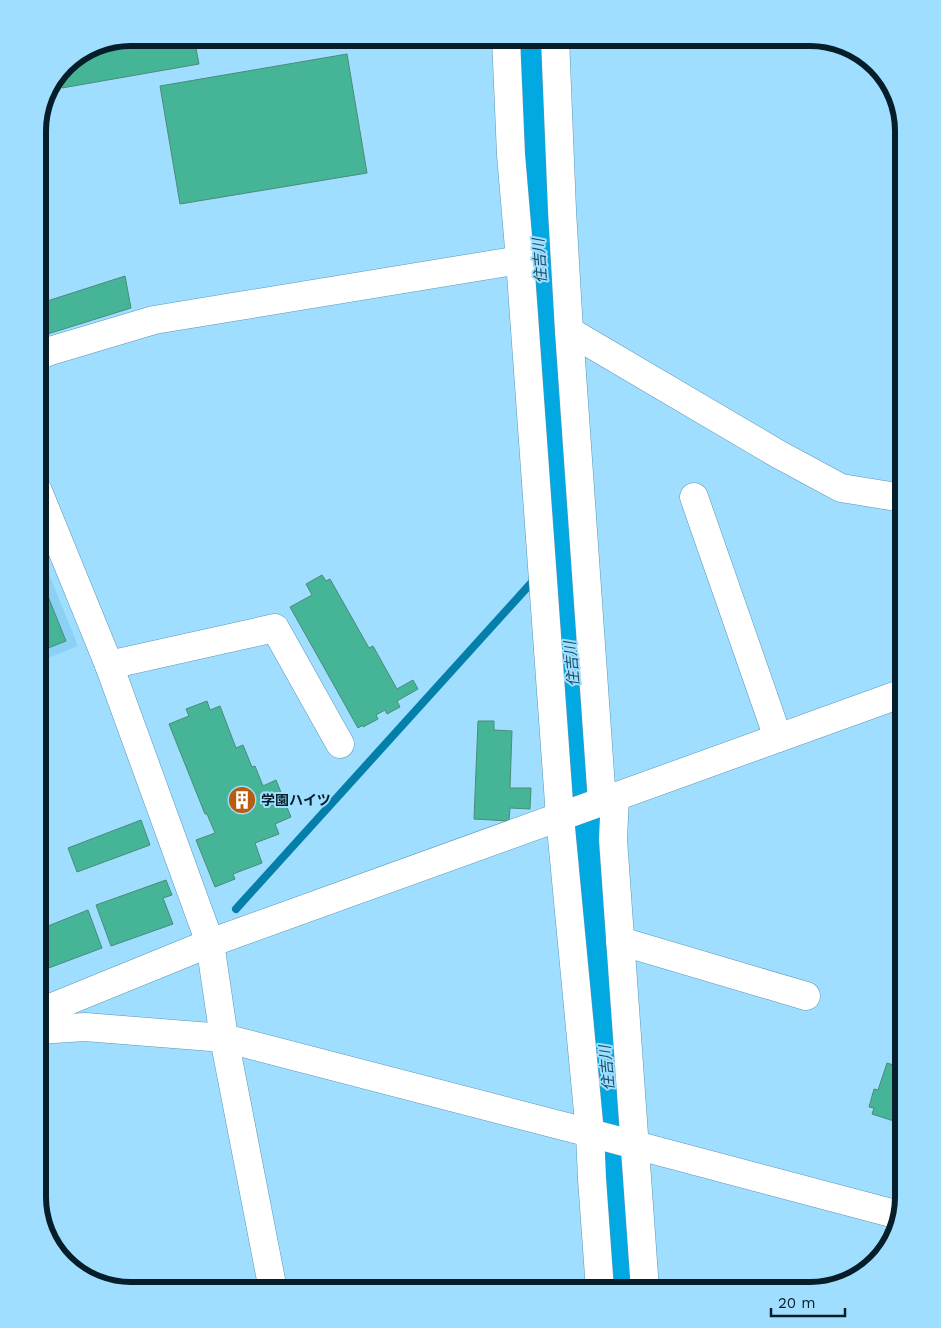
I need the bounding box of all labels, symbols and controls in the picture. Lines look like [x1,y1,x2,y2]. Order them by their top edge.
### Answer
water label: 住吉川 [529,236,551,284]
water label: 住吉川 [561,639,583,687]
building icon: 学園ハイツ [227,785,257,815]
place label: 学園ハイツ [261,792,331,808]
water label: 住吉川 [596,1043,618,1091]
scale bar [771,1286,845,1318]
text: 20 m [778,1294,816,1312]

